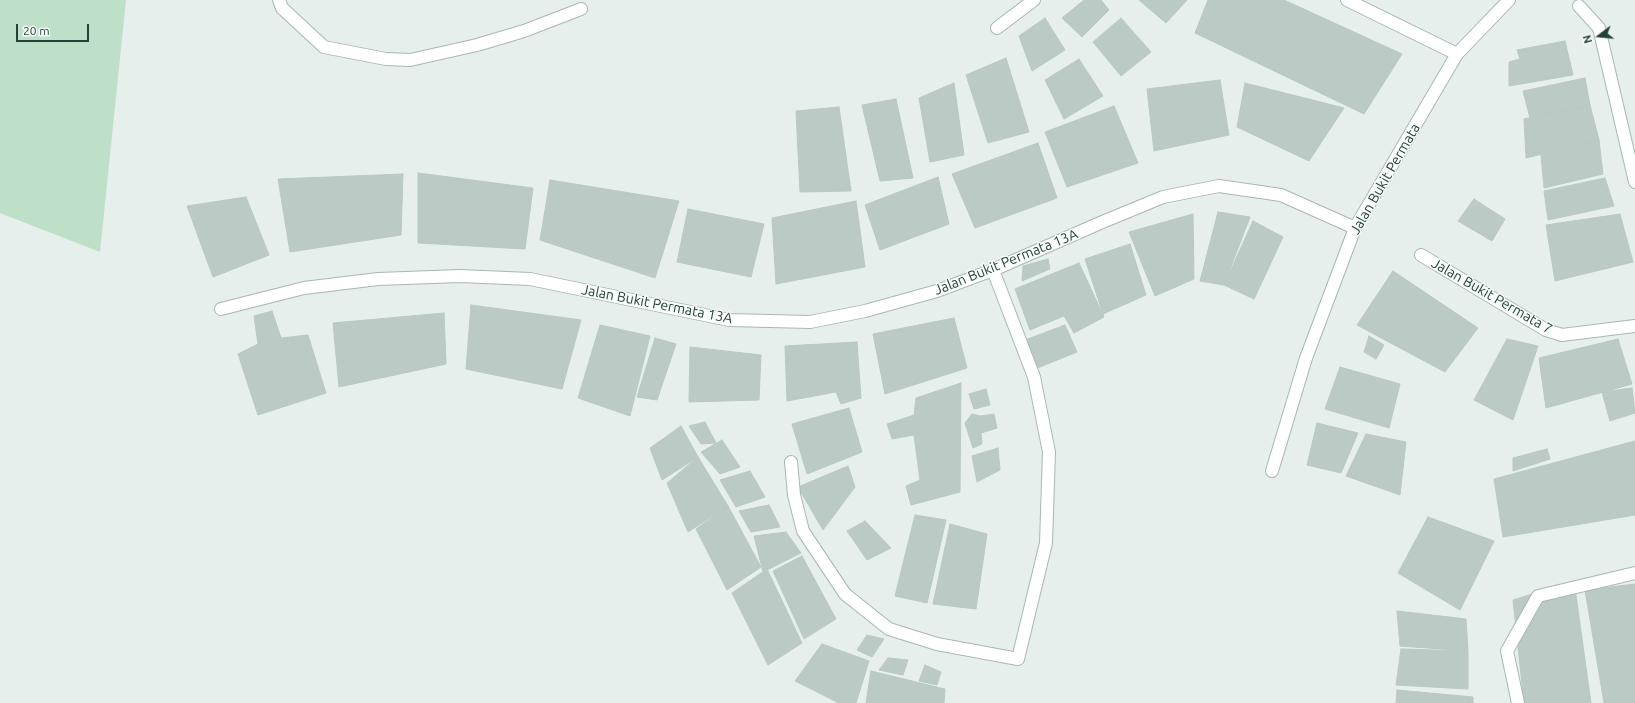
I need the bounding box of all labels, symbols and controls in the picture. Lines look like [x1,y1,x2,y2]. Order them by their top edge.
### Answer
scale bar [18,16,91,42]
north arrow [1579,16,1619,56]
text: 20 m [23,24,50,37]
text: N [1581,34,1594,45]
street label: Jalan Bukit Permata [1346,121,1424,237]
street label: Jalan Bukit Permata 13A [932,225,1080,299]
street label: Jalan Bukit Permata 7 [1429,255,1555,337]
street label: Jalan Bukit Permata 13A [580,281,734,327]

